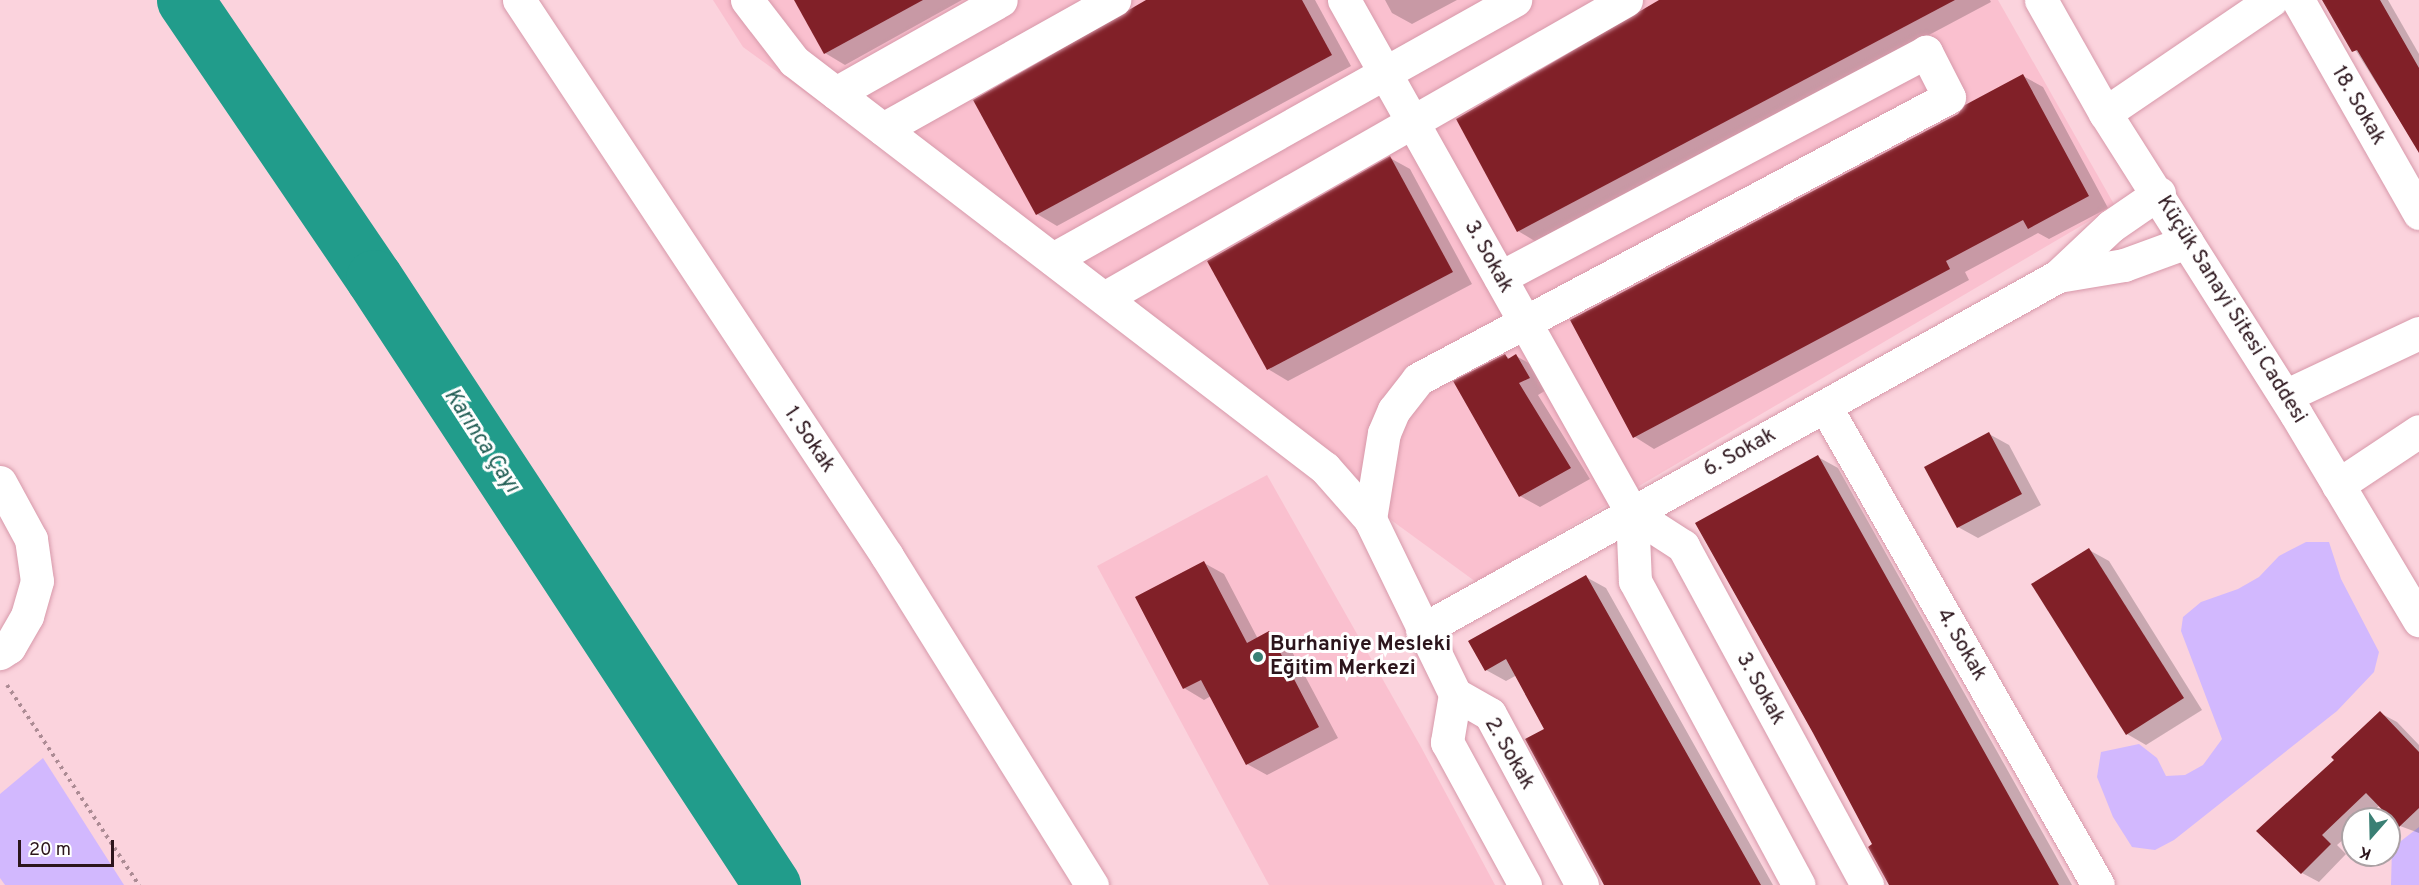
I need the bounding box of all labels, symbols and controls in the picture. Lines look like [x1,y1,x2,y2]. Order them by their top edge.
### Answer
street label: 18. Sokak [2325,62,2391,150]
street label: Küçük Sanayi Sitesi Caddesi [2150,192,2312,428]
street label: 3. Sokak [1458,216,1518,298]
water label: Karınca Çayı [438,384,524,498]
street label: 1. Sokak [778,402,840,478]
street label: 6. Sokak [1699,423,1781,483]
street label: 4. Sokak [1930,604,1992,686]
place label: Burhaniye Mesleki Eğitim Merkezi [1270,632,1451,682]
street label: 3. Sokak [1730,648,1790,730]
marker: Burhaniye Mesleki Eğitim Merkezi [1251,650,1265,664]
street label: 2. Sokak [1478,713,1540,795]
north arrow [2341,807,2401,867]
scale bar [21,828,117,866]
text: 20 m [29,839,71,862]
text: K [2357,841,2374,863]

